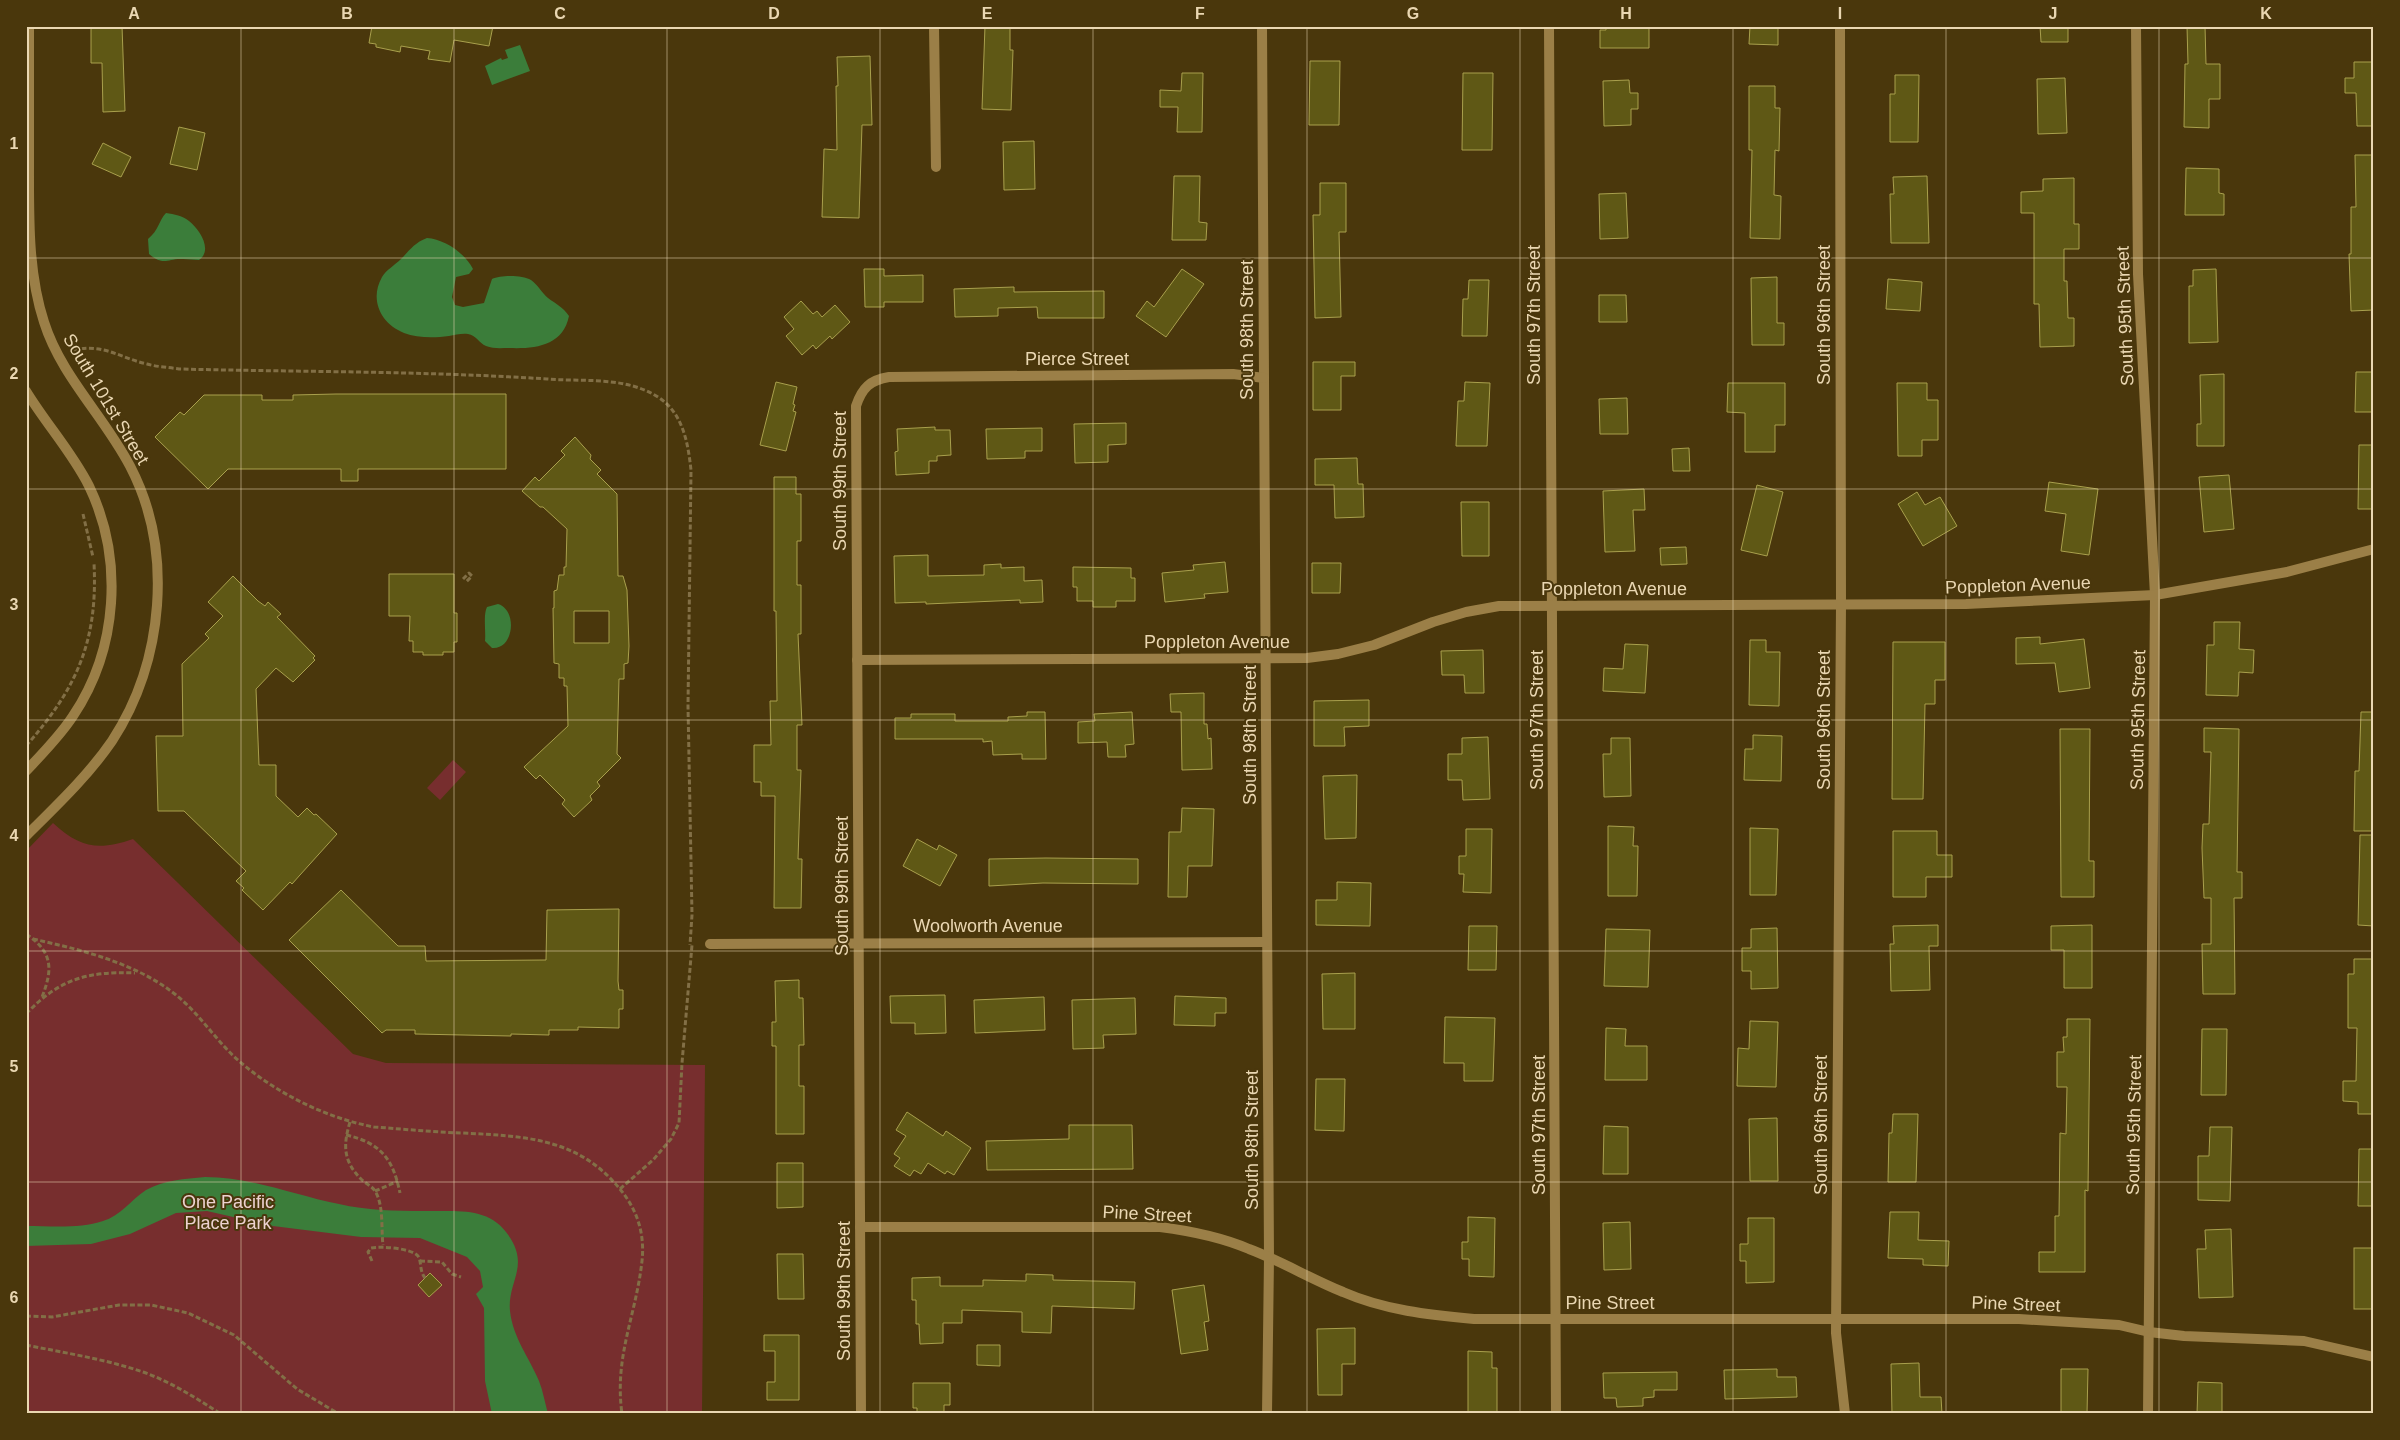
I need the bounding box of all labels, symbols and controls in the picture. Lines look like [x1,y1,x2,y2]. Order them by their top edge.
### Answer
text: A [128,5,140,22]
text: B [341,5,353,22]
text: C [554,5,566,22]
text: D [768,5,780,22]
text: E [982,5,993,22]
text: F [1195,5,1205,22]
text: G [1407,5,1419,22]
text: H [1620,5,1632,22]
text: I [1838,5,1842,22]
text: J [2049,5,2057,22]
text: K [2260,5,2272,22]
text: 1 [10,135,19,152]
street label: South 97th Street [1524,245,1544,385]
street label: South 96th Street [1814,245,1834,385]
street label: South 95th Street [2113,246,2137,386]
street label: South 98th Street [1237,260,1257,400]
street label: South 101st Street [59,330,153,468]
street label: Pierce Street [1025,349,1129,369]
text: 2 [10,365,19,382]
street label: South 99th Street [830,411,850,551]
street label: Poppleton Avenue [1945,572,2091,598]
street label: Poppleton Avenue [1541,579,1687,599]
text: 3 [10,596,19,613]
street label: Poppleton Avenue [1144,632,1290,652]
street label: South 97th Street [1527,650,1547,790]
street label: South 96th Street [1814,650,1834,790]
street label: South 95th Street [2127,650,2149,790]
street label: South 98th Street [1240,665,1260,805]
street label: South 99th Street [832,816,852,956]
text: 4 [10,827,19,844]
street label: Woolworth Avenue [913,916,1063,936]
street label: South 97th Street [1529,1055,1549,1195]
street label: South 96th Street [1811,1055,1831,1195]
street label: South 95th Street [2123,1055,2145,1195]
text: 5 [10,1058,19,1075]
street label: South 98th Street [1242,1070,1262,1210]
park label: One Pacific Place Park [182,1192,274,1233]
street label: Pine Street [1102,1202,1192,1226]
street label: South 99th Street [834,1221,854,1361]
text: 6 [10,1289,19,1306]
street label: Pine Street [1971,1292,2061,1316]
street label: Pine Street [1565,1293,1655,1313]

